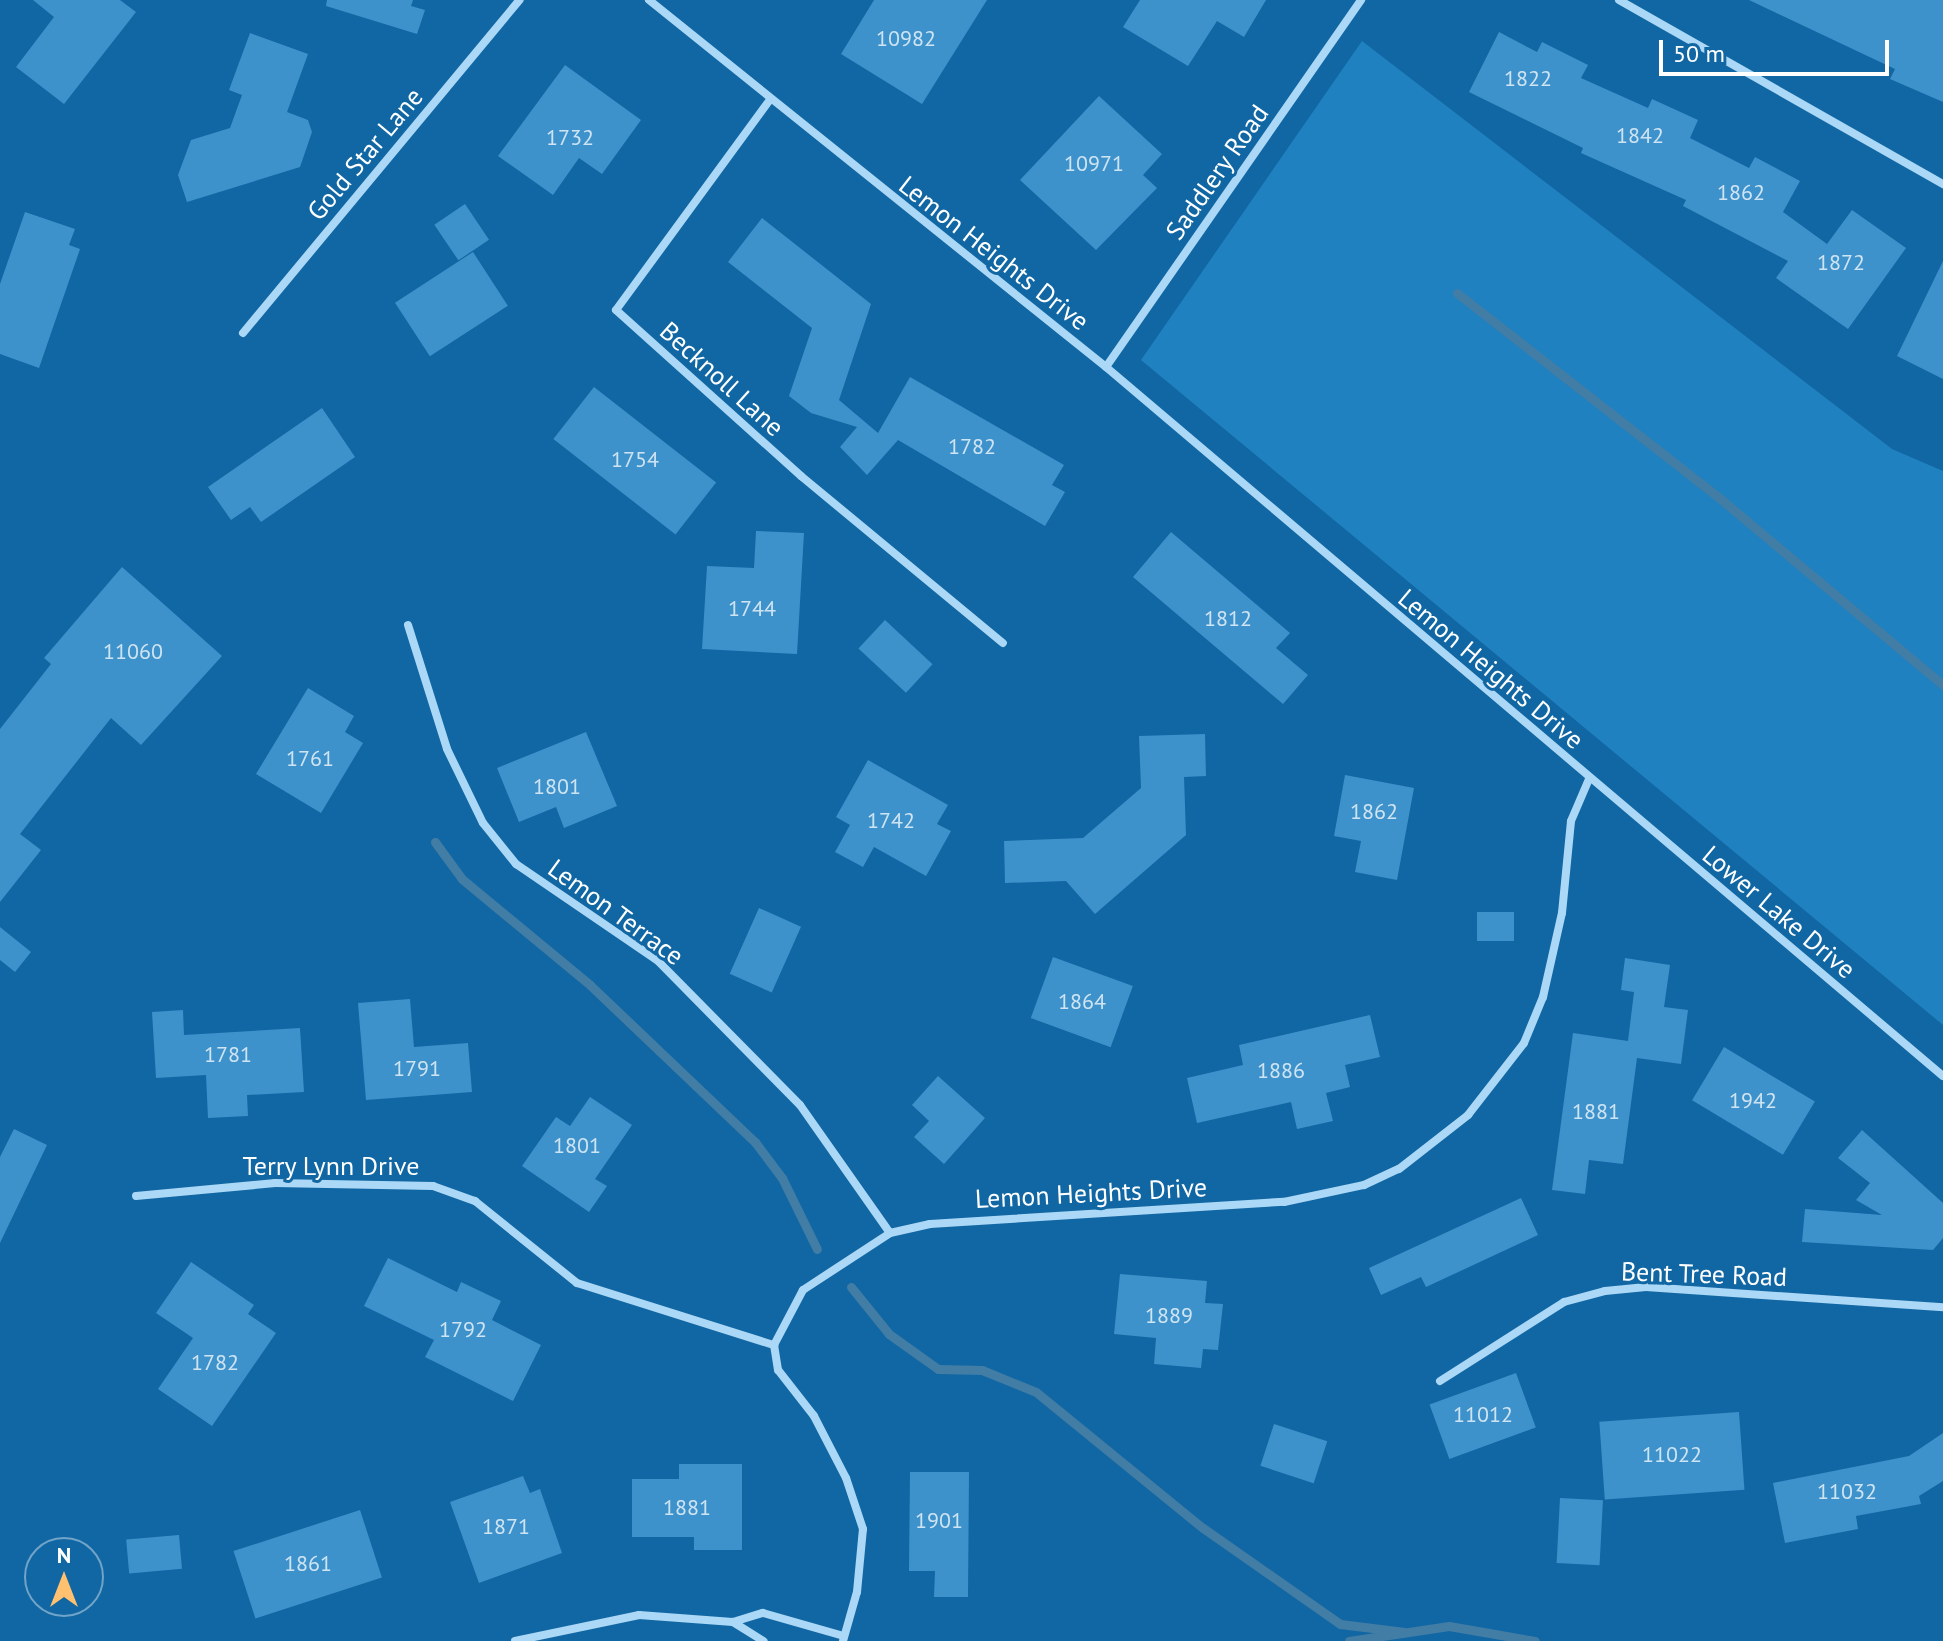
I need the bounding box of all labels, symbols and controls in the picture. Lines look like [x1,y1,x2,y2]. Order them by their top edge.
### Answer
scale bar [1663,24,1893,74]
house number: 10982 [876,26,936,52]
text: 50 m [1673,38,1725,69]
house number: 1822 [1504,66,1552,92]
street label: Gold Star Lane [301,82,429,226]
street label: Saddlery Road [1159,98,1275,246]
house number: 1842 [1616,123,1664,149]
house number: 1732 [546,125,594,151]
house number: 10971 [1064,151,1124,177]
street label: Lemon Heights Drive [893,169,1095,337]
house number: 1862 [1717,180,1765,206]
house number: 1872 [1817,250,1865,276]
street label: Becknoll Lane [654,315,790,443]
house number: 1782 [948,434,996,460]
house number: 1754 [611,447,659,473]
street label: Lemon Heights Drive [1392,582,1590,756]
house number: 1744 [728,596,776,622]
house number: 1812 [1204,606,1252,632]
house number: 11060 [103,639,163,665]
house number: 1761 [286,746,334,772]
house number: 1801 [533,774,581,800]
house number: 1862 [1350,799,1398,825]
house number: 1742 [867,808,915,834]
street label: Lower Lake Drive [1696,839,1862,985]
street label: Lemon Terrace [542,852,690,972]
house number: 1864 [1058,989,1106,1015]
house number: 1781 [204,1042,252,1068]
house number: 1791 [393,1056,441,1082]
house number: 1886 [1257,1058,1305,1084]
house number: 1942 [1729,1088,1777,1114]
house number: 1881 [1572,1099,1620,1125]
house number: 1801 [553,1133,601,1159]
street label: Terry Lynn Drive [242,1150,420,1182]
street label: Lemon Heights Drive [974,1171,1208,1215]
street label: Bent Tree Road [1620,1255,1788,1293]
house number: 1889 [1145,1303,1193,1329]
house number: 1792 [439,1317,487,1343]
house number: 1782 [191,1350,239,1376]
house number: 11012 [1453,1402,1513,1428]
house number: 11022 [1642,1442,1702,1468]
house number: 11032 [1817,1479,1877,1505]
house number: 1881 [663,1495,711,1521]
house number: 1901 [915,1508,963,1534]
house number: 1871 [482,1514,530,1540]
north arrow [24,1537,104,1617]
text: N [57,1541,71,1569]
house number: 1861 [284,1551,332,1577]

